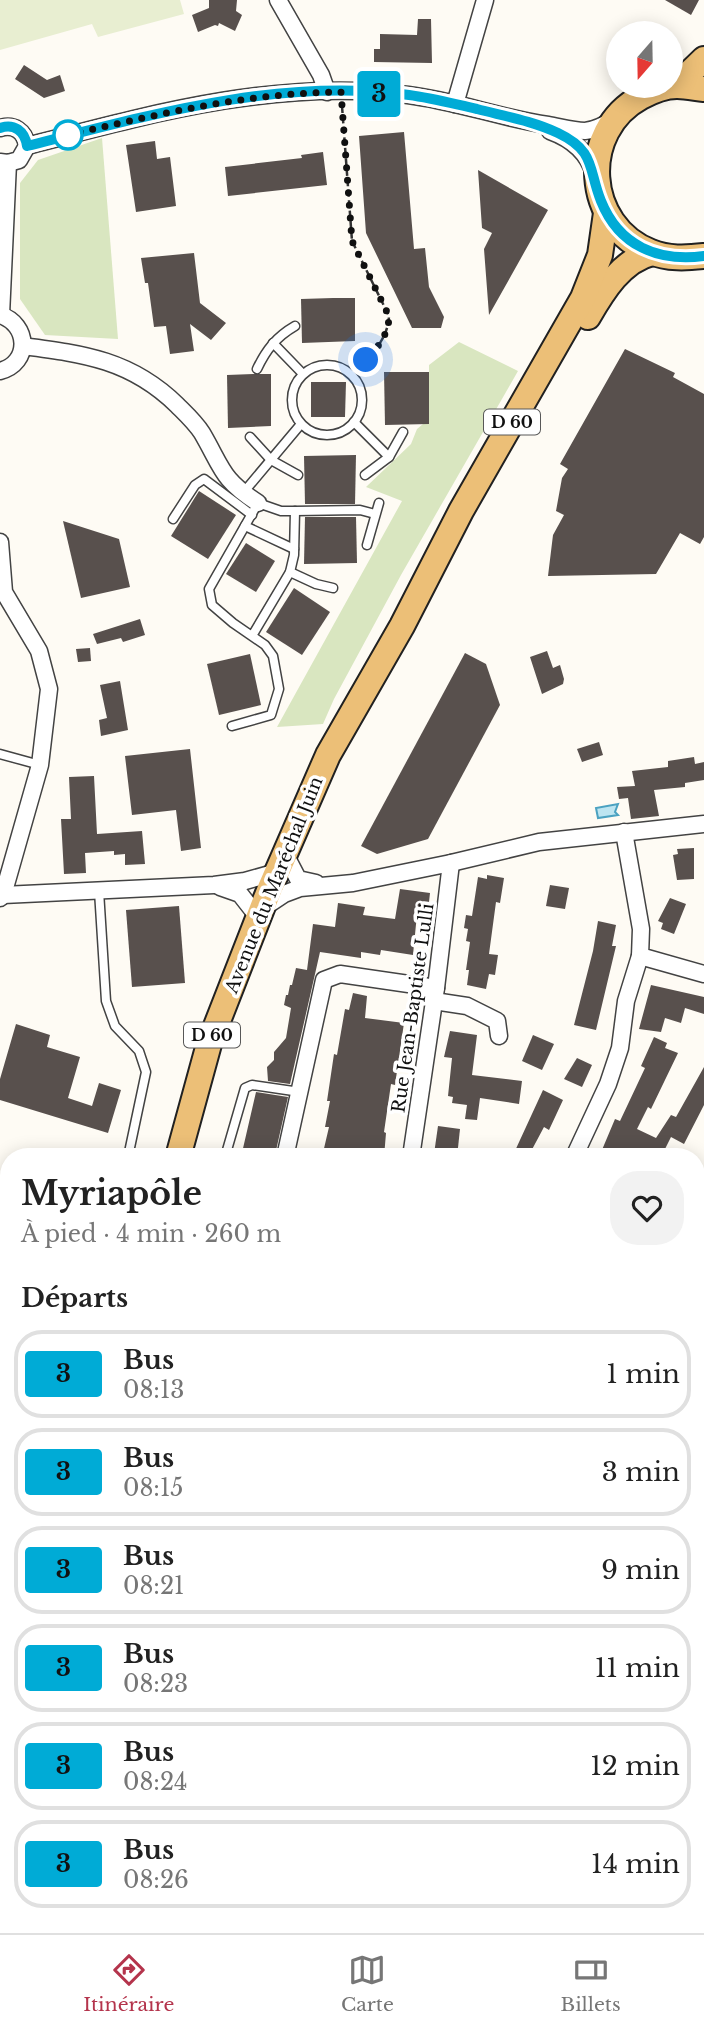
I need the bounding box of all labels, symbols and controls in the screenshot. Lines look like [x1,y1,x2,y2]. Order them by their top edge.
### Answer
north arrow [606,21,682,98]
map controls [606,21,683,98]
line badge: 3 [356,71,402,117]
text: 3 [371,79,387,108]
unlabelled marker [53,120,83,150]
your location [348,342,383,377]
road number: D 60 [484,410,540,434]
street label: Avenue du Maréchal Juin [220,773,328,997]
street label: Rue Jean-Baptiste Lulli [387,902,439,1114]
road number: D 60 [184,1023,240,1048]
button: heart [610,1171,684,1245]
text: Myriapôle [21,1173,202,1214]
text: À pied · 4 min · 260 m [21,1220,281,1248]
text: Départs [21,1282,128,1314]
text: Bus [123,1344,174,1376]
text: 1 min [606,1358,680,1390]
text: 3 [56,1359,71,1388]
text: 08:13 [123,1376,184,1404]
text: Bus [123,1442,174,1474]
text: 3 min [602,1456,680,1488]
text: 3 [56,1457,71,1486]
text: 08:15 [123,1474,183,1502]
text: Bus [123,1540,174,1572]
text: 9 min [601,1554,680,1586]
text: 3 [56,1555,71,1584]
text: 08:21 [123,1572,184,1600]
text: Bus [123,1638,174,1670]
text: 11 min [595,1652,680,1684]
text: 3 [56,1653,71,1682]
text: 08:23 [123,1670,188,1698]
text: Bus [123,1736,174,1768]
text: 12 min [590,1750,680,1782]
text: 3 [56,1751,71,1780]
text: 08:24 [123,1768,188,1796]
text: Bus [123,1834,174,1866]
text: 14 min [591,1848,680,1880]
text: 3 [56,1849,71,1878]
text: 08:26 [123,1866,189,1894]
tab: Itinéraire [83,1951,174,2016]
tab: Carte [341,1951,394,2016]
tab: Billets [561,1951,621,2016]

